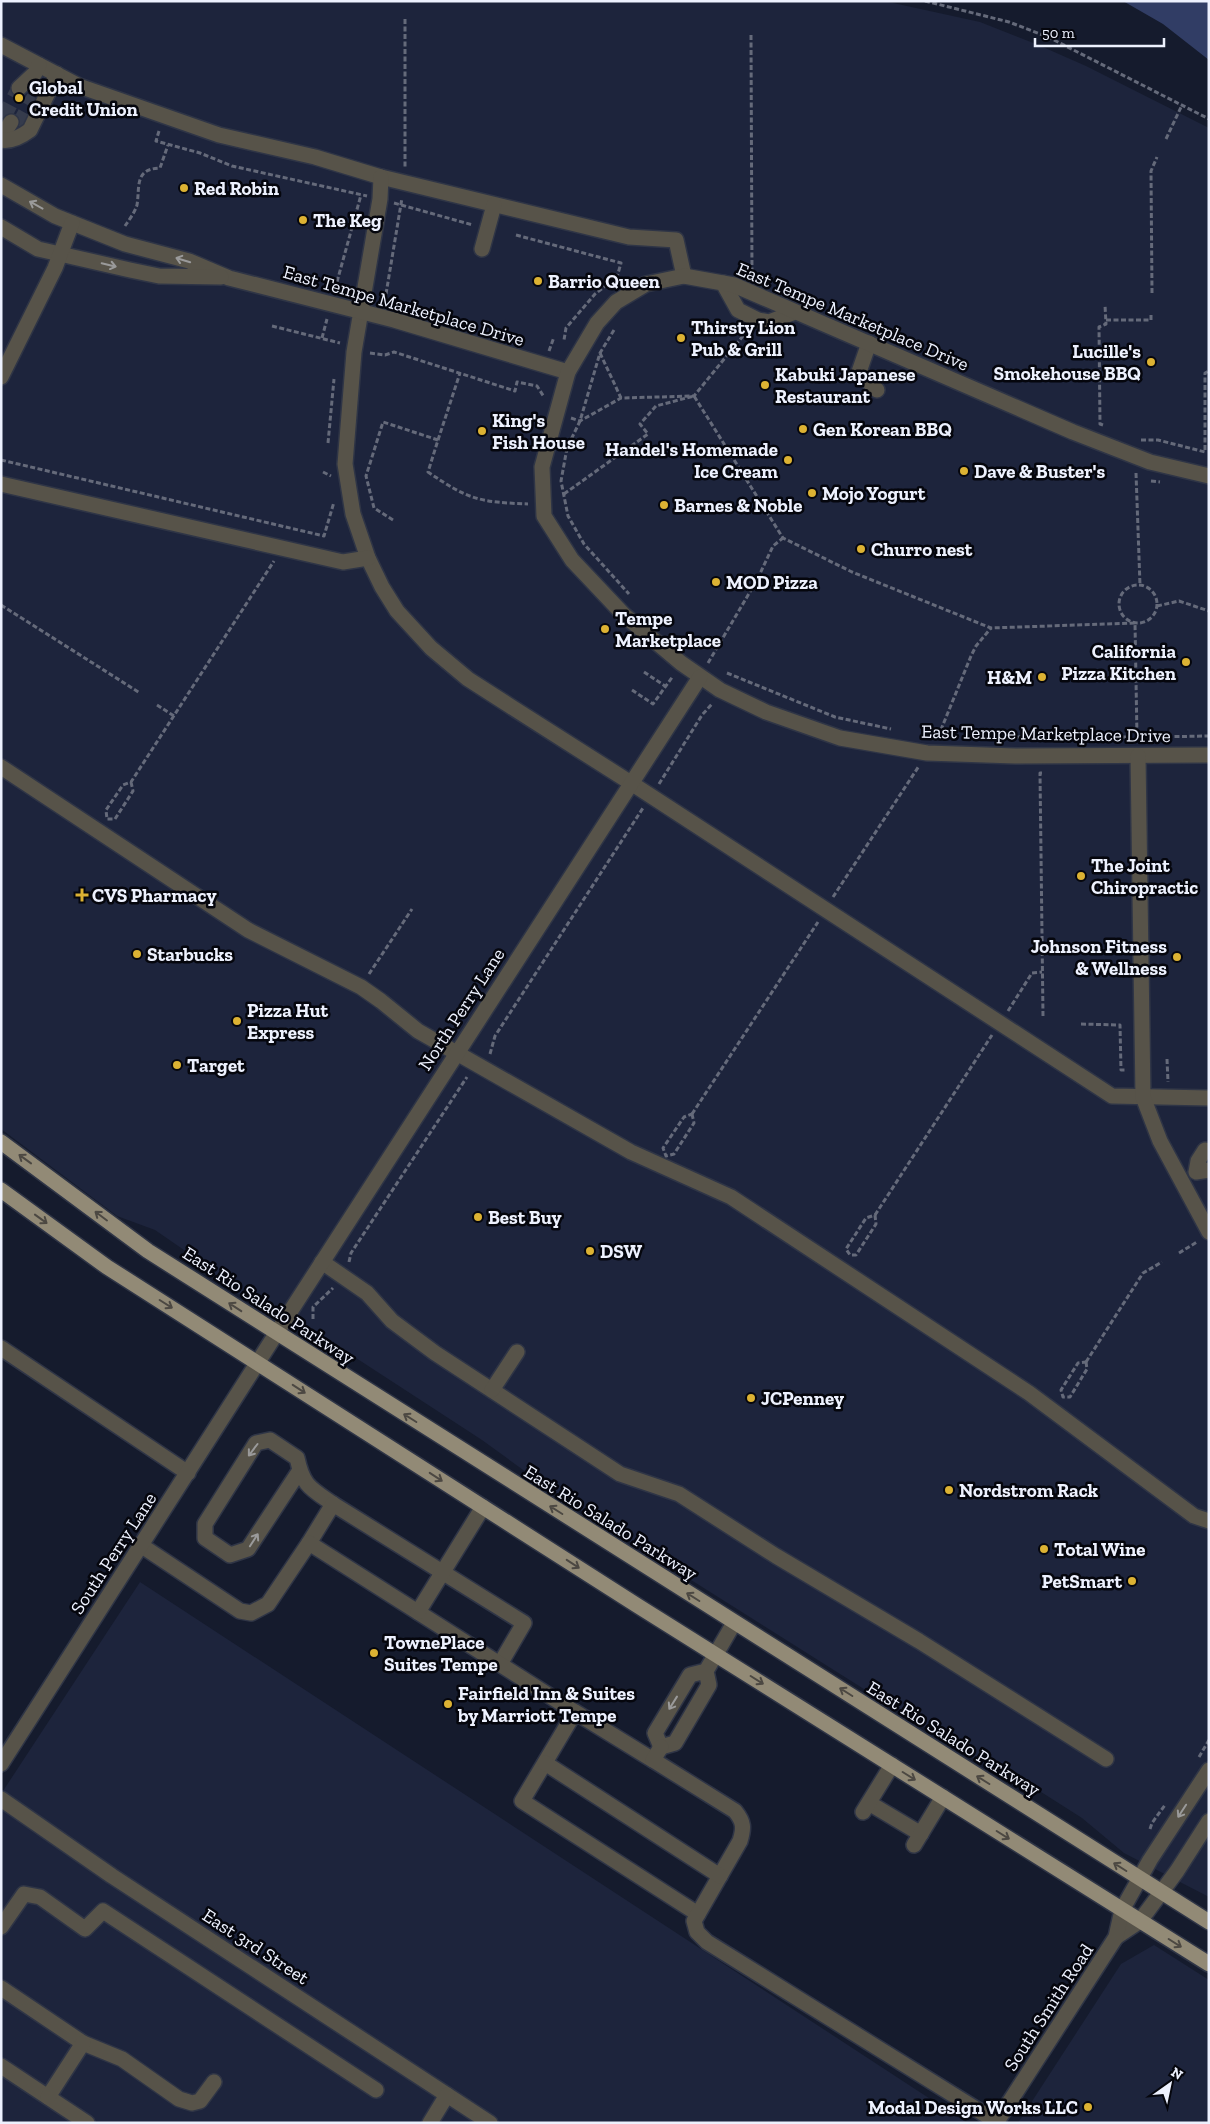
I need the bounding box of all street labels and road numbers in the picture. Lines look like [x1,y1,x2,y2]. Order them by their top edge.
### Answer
street label: East Tempe Marketplace Drive [733,257,972,376]
street label: East Tempe Marketplace Drive [281,260,527,351]
street label: East Tempe Marketplace Drive [921,720,1171,747]
street label: North Perry Lane [413,944,510,1075]
street label: East Rio Salado Parkway [179,1241,359,1370]
street label: East Rio Salado Parkway [520,1460,702,1585]
street label: South Perry Lane [65,1488,161,1619]
street label: East Rio Salado Parkway [863,1676,1045,1801]
street label: East 3rd Street [198,1904,313,1989]
street label: South Smith Road [999,1939,1098,2075]

